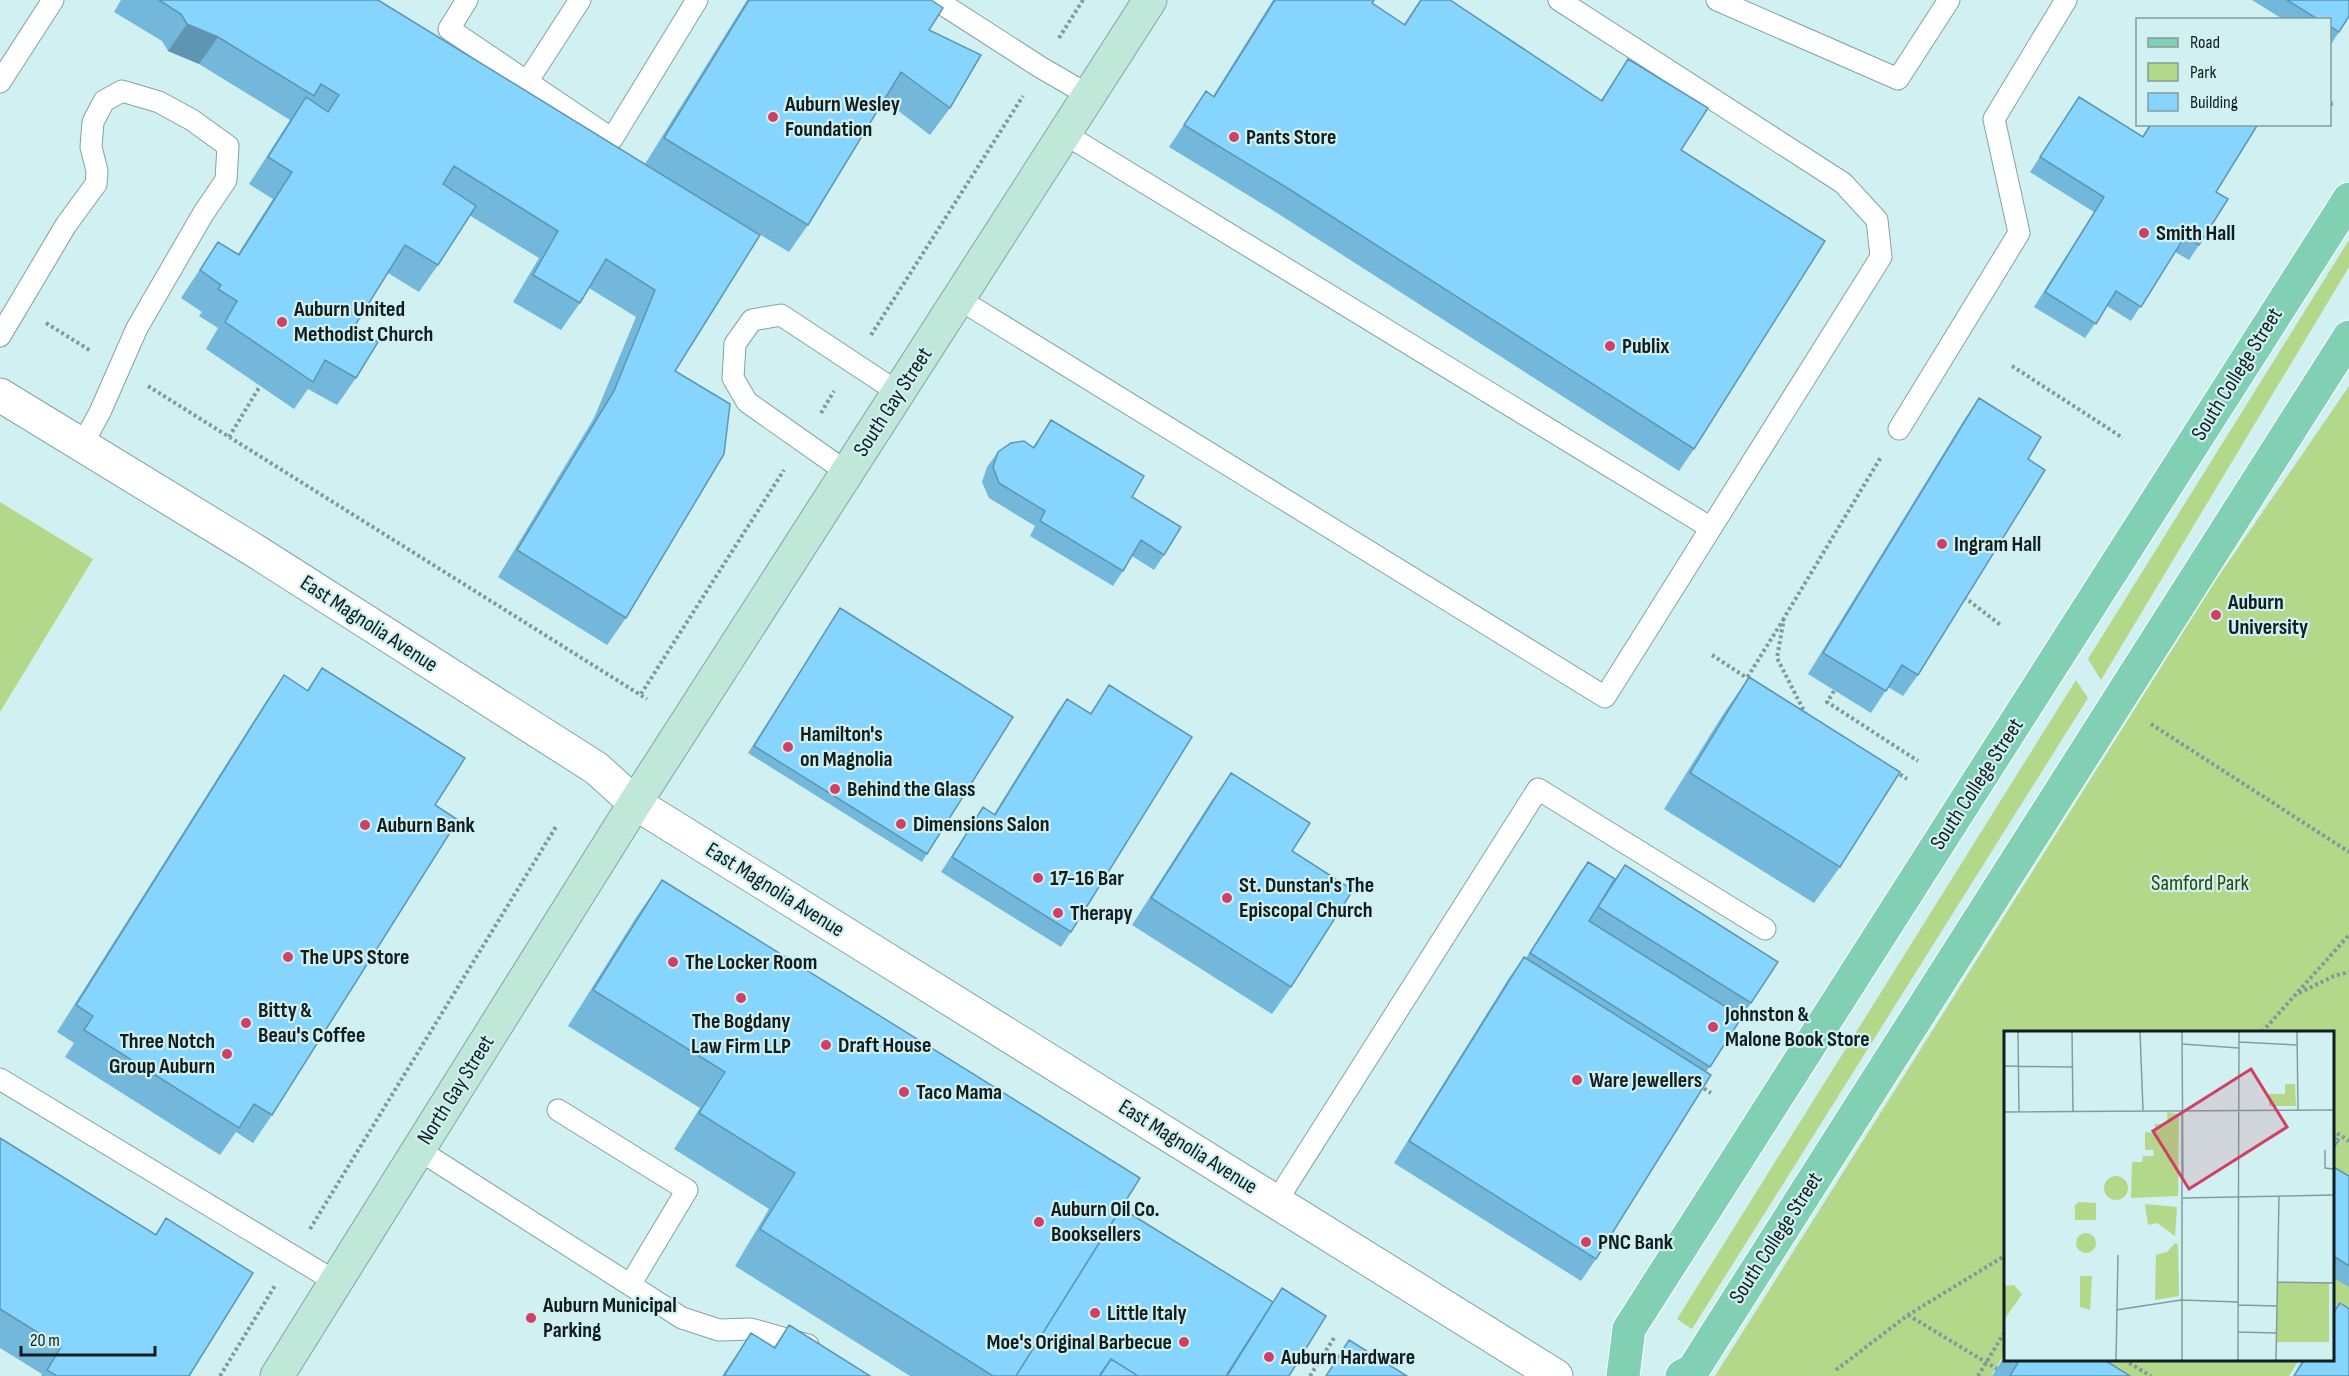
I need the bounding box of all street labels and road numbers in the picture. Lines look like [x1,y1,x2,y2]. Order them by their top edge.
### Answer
street label: South College Street [2185,302,2289,445]
street label: South Gay Street [848,342,939,462]
street label: East Magnolia Avenue [295,569,443,679]
street label: South College Street [1924,713,2030,855]
street label: East Magnolia Avenue [701,837,849,943]
street label: North Gay Street [412,1030,500,1150]
street label: East Magnolia Avenue [1114,1094,1262,1200]
street label: South College Street [1723,1167,1829,1309]

